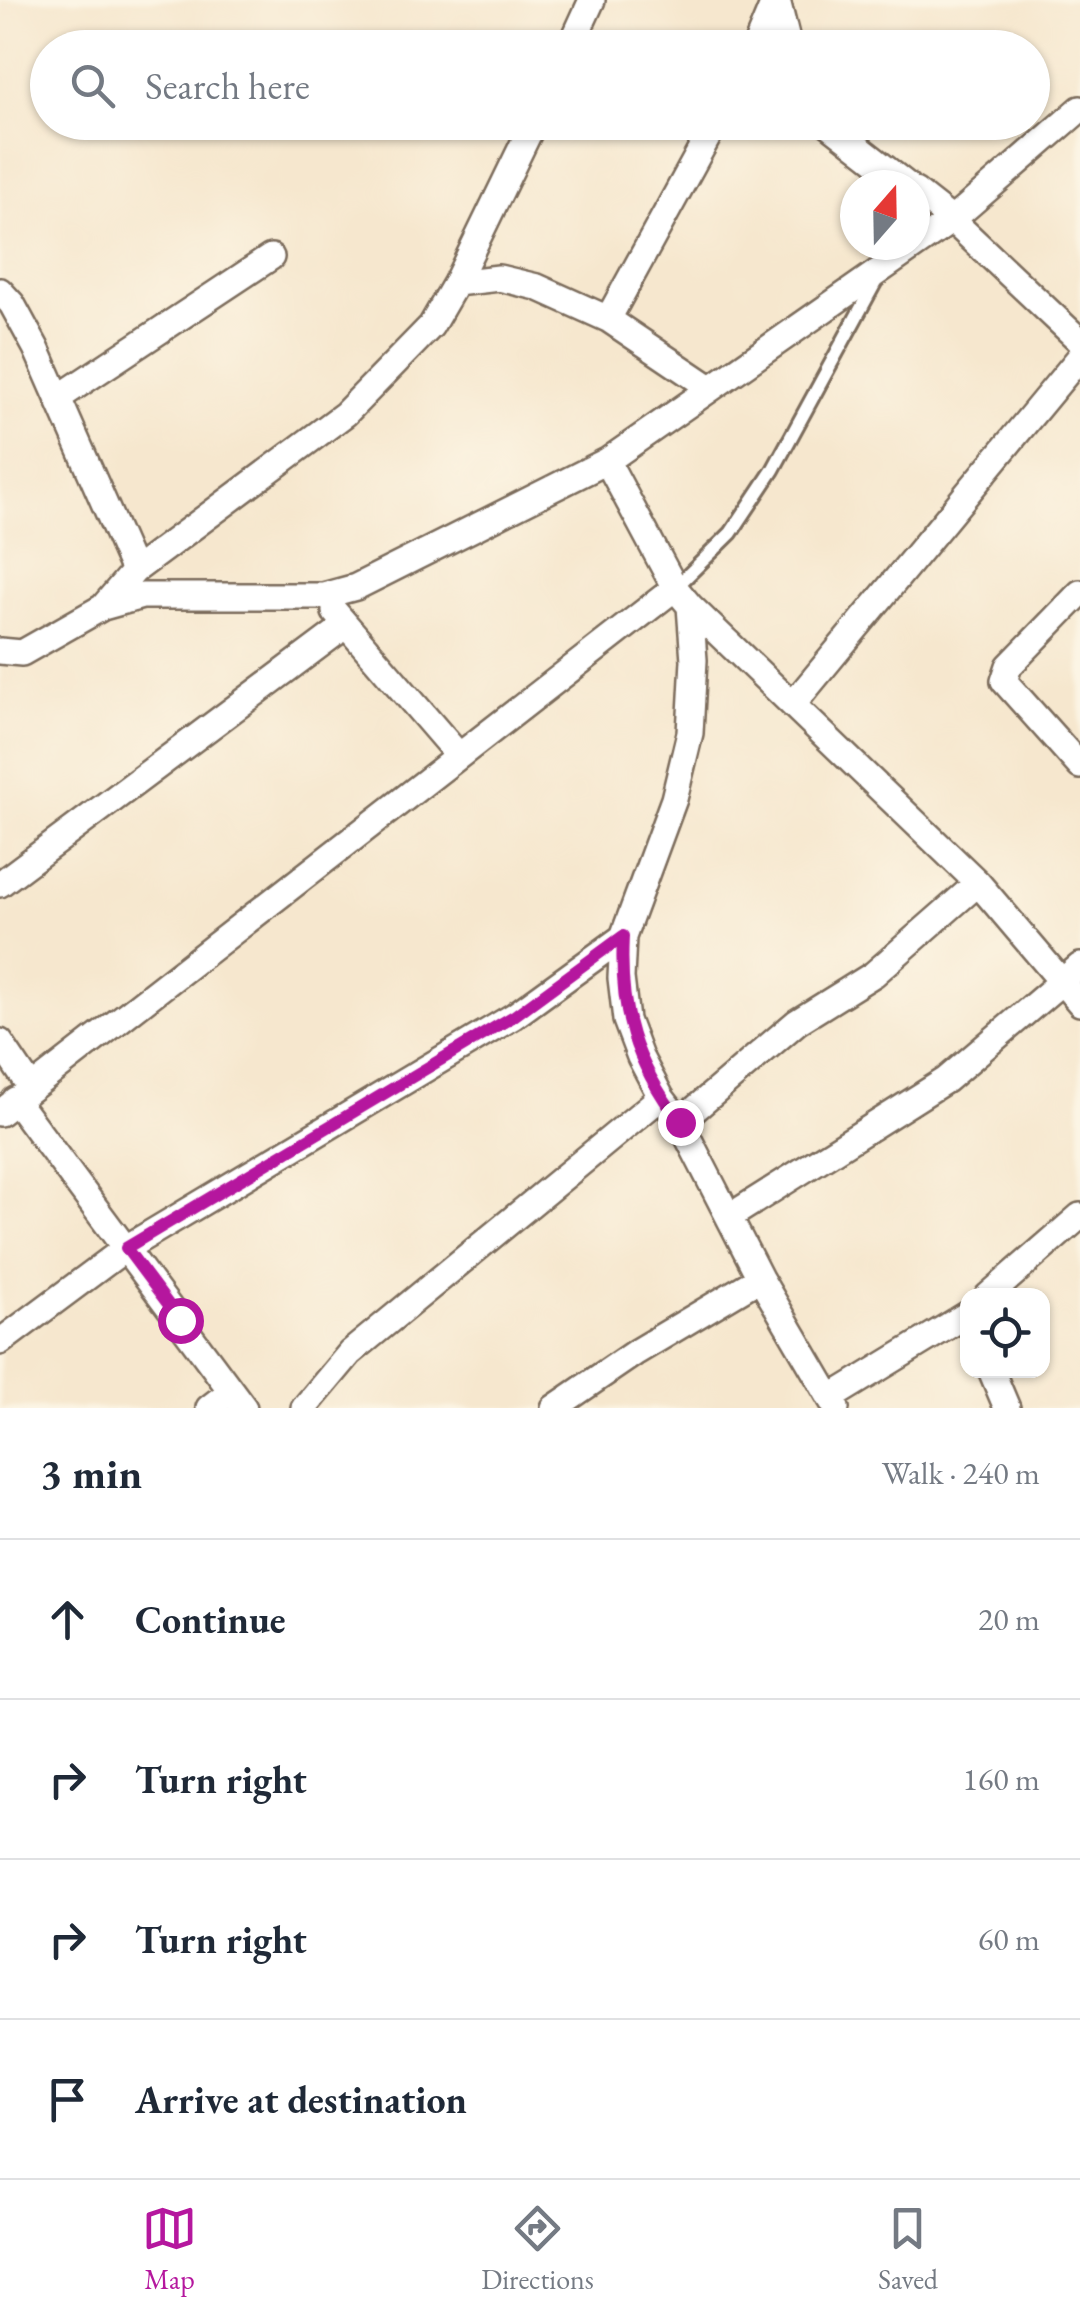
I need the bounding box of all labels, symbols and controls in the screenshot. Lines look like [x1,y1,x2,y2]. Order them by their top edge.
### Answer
search box [30,30,1050,140]
icon: search [65,58,120,113]
text: Search here [145,61,310,110]
north arrow [840,170,930,260]
route end [658,1100,704,1146]
map controls [960,1288,1050,1378]
button: locate [960,1288,1050,1378]
route start [158,1298,204,1344]
text: 3 min [40,1446,142,1501]
text: Walk · 240 m [882,1452,1040,1494]
icon: ahead [40,1592,95,1647]
text: Continue [135,1595,286,1644]
text: 20 m [978,1598,1040,1640]
icon: right [40,1752,95,1807]
text: Turn right [135,1755,307,1804]
text: 160 m [963,1758,1040,1800]
icon: right [40,1912,95,1967]
text: Turn right [135,1915,307,1964]
text: 60 m [978,1918,1040,1960]
icon: arrive [40,2072,95,2127]
text: Arrive at destination [135,2075,467,2124]
tab: Map [142,2201,197,2297]
tab: Directions [481,2201,594,2297]
tab: Saved [878,2201,938,2297]

